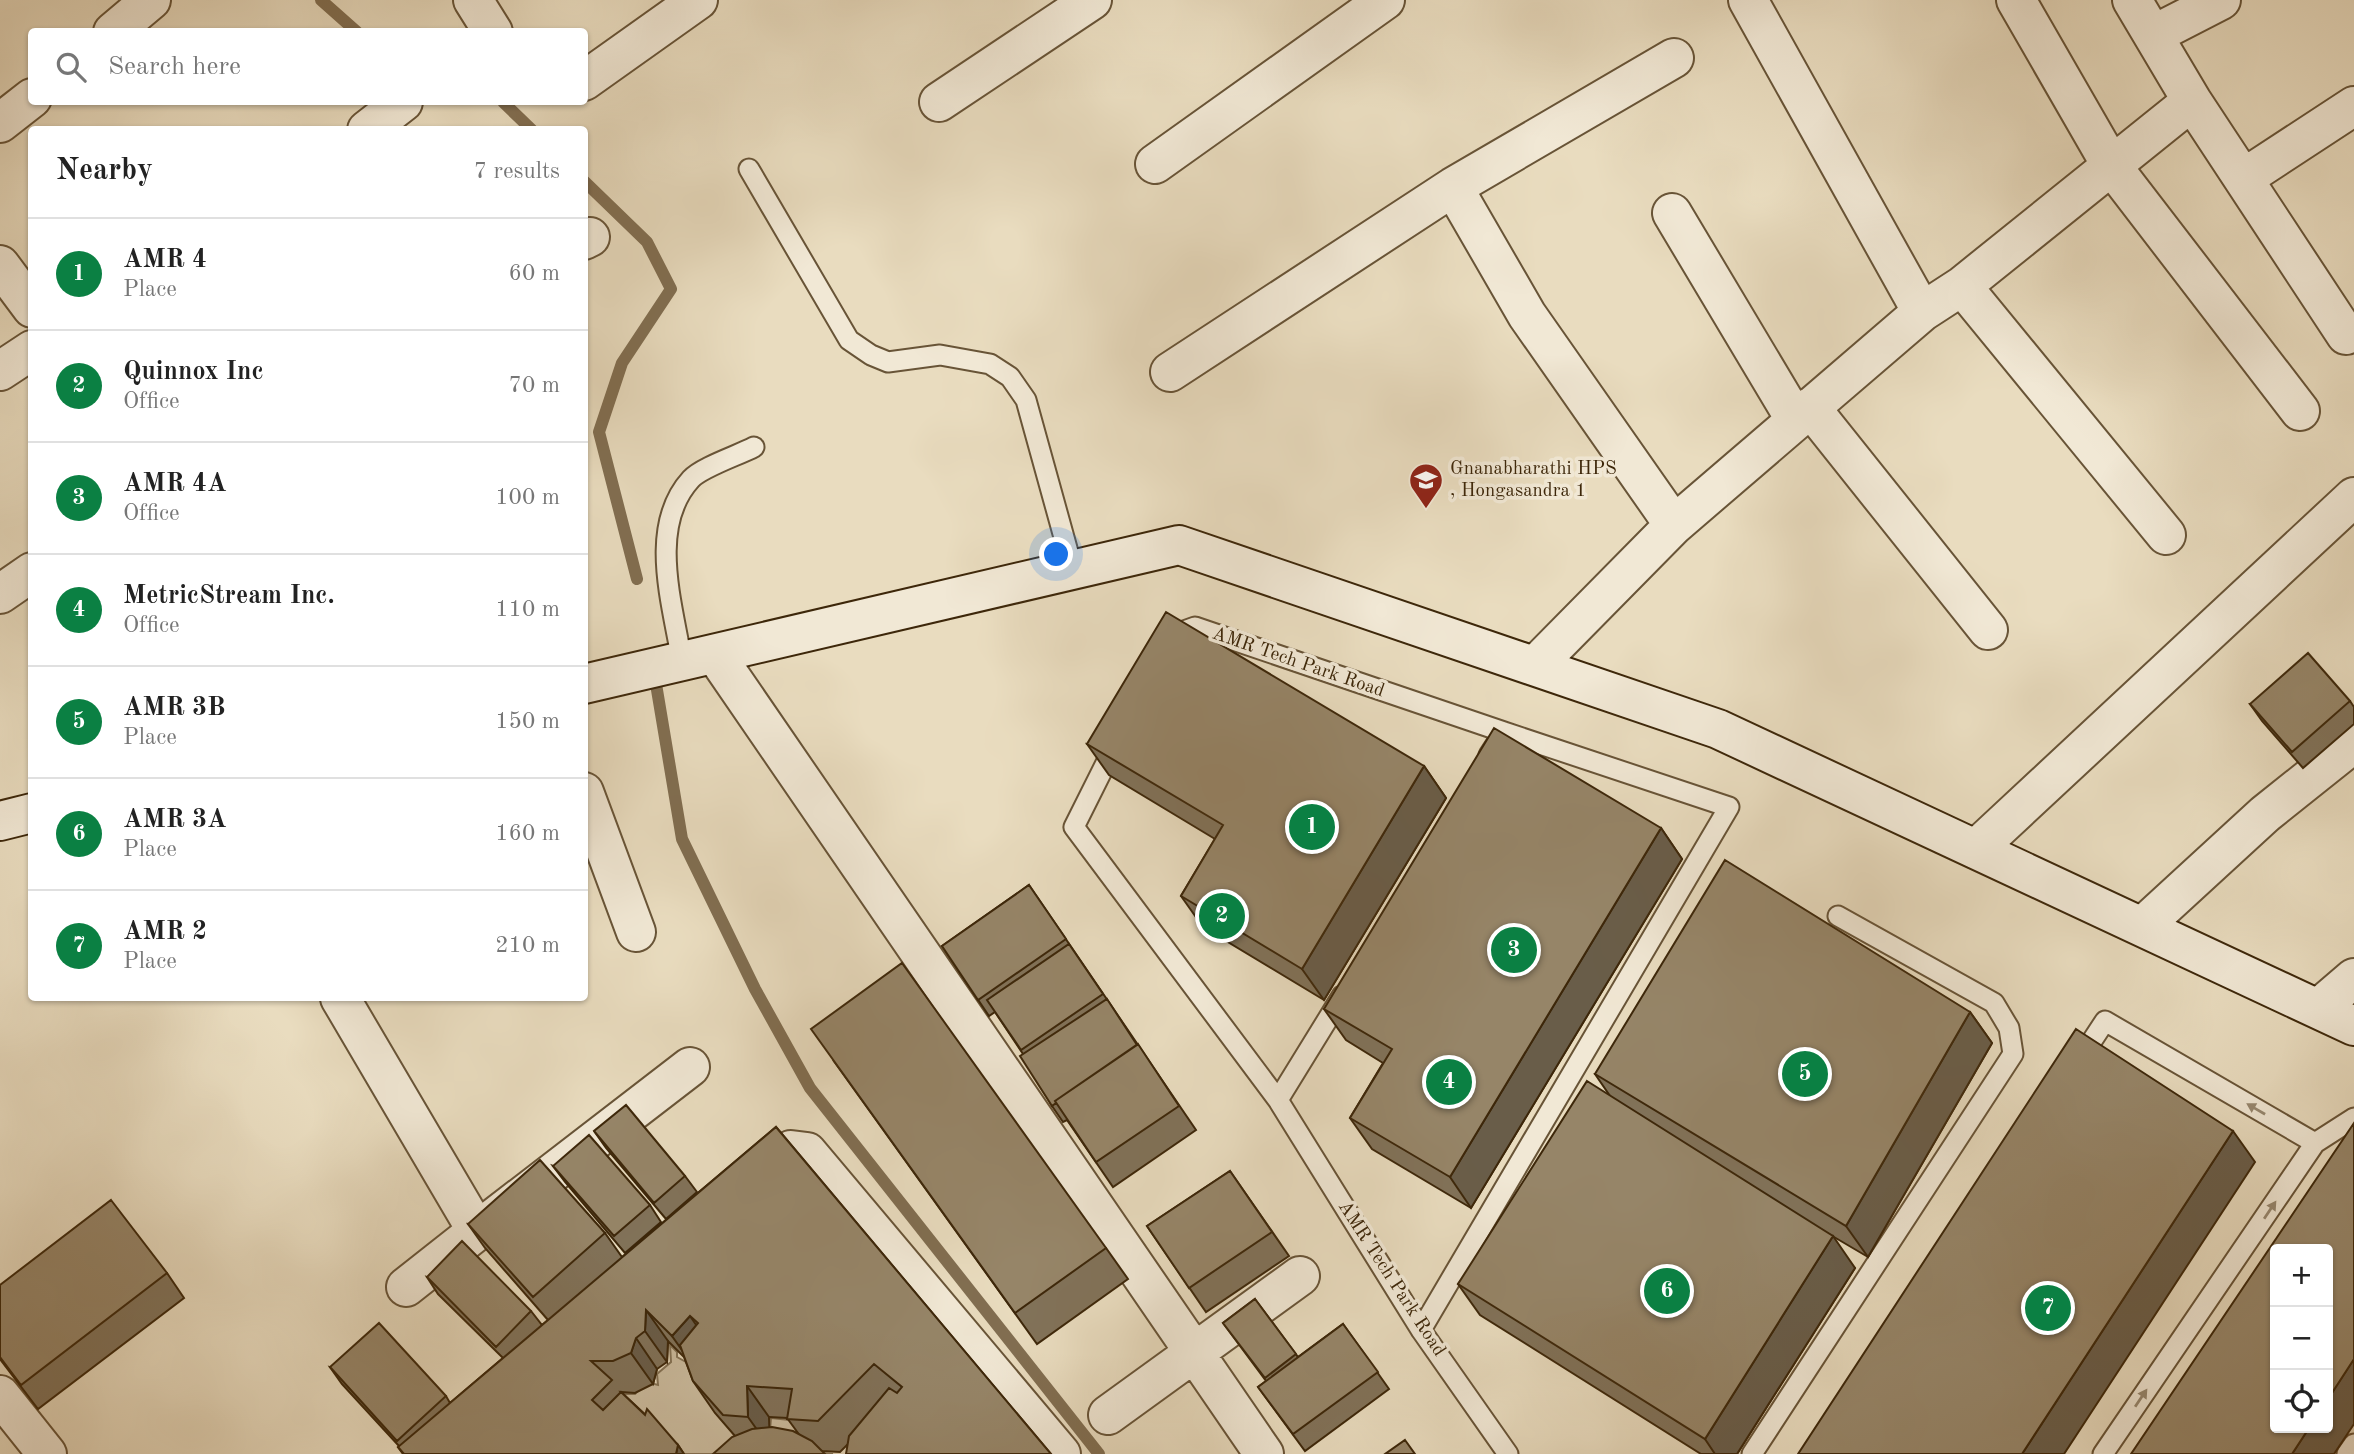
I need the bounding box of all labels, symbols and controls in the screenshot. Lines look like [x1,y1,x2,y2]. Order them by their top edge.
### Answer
search box [28,28,588,105]
icon: search [52,48,90,86]
text: Search here [108,54,241,80]
text: Nearby [56,156,153,186]
text: 7 results [474,160,560,183]
text: AMR 4 [123,247,207,273]
text: 1 [72,262,86,285]
text: 60 m [509,262,560,285]
text: Place [123,278,177,301]
text: Quinnox Inc [123,359,264,385]
text: 2 [72,374,86,397]
text: 70 m [509,374,560,397]
text: Office [123,390,180,413]
place label: Gnanabharathi HPS , Hongasandra 1 [1450,460,1617,501]
school or university icon: Gnanabharathi HPS , Hongasandra 1 [1407,461,1445,510]
text: AMR 4A [123,471,227,497]
text: 3 [72,486,86,509]
text: 100 m [495,486,560,509]
text: Office [123,502,180,525]
your location [1039,537,1073,571]
text: MetricStream Inc. [123,583,335,609]
text: 4 [72,598,86,621]
text: 110 m [495,598,560,621]
text: Office [123,614,180,637]
street label: AMR Tech Park Road [1209,625,1387,701]
text: AMR 3B [123,695,226,721]
text: 5 [72,710,86,733]
text: 150 m [495,710,560,733]
text: Place [123,726,177,749]
pin: 1 [1289,801,1335,853]
text: AMR 3A [123,807,227,833]
text: 6 [72,822,86,845]
text: 160 m [495,822,560,845]
text: Place [123,838,177,861]
pin: 2 [1199,890,1245,942]
text: AMR 2 [123,919,207,945]
pin: 3 [1491,924,1537,976]
text: 7 [72,934,86,957]
text: 210 m [495,934,560,957]
text: Place [123,950,177,973]
pin: 5 [1782,1048,1828,1100]
pin: 4 [1426,1056,1472,1108]
one-way arrow [2247,1103,2266,1115]
street label: AMR Tech Park Road [1334,1198,1448,1360]
one-way arrow [2263,1201,2277,1219]
map controls [2270,1244,2333,1433]
button: + [2270,1244,2333,1307]
pin: 6 [1644,1265,1690,1317]
pin: 7 [2025,1282,2071,1334]
button: − [2270,1307,2333,1370]
button: locate [2270,1370,2333,1433]
one-way arrow [2134,1389,2148,1407]

